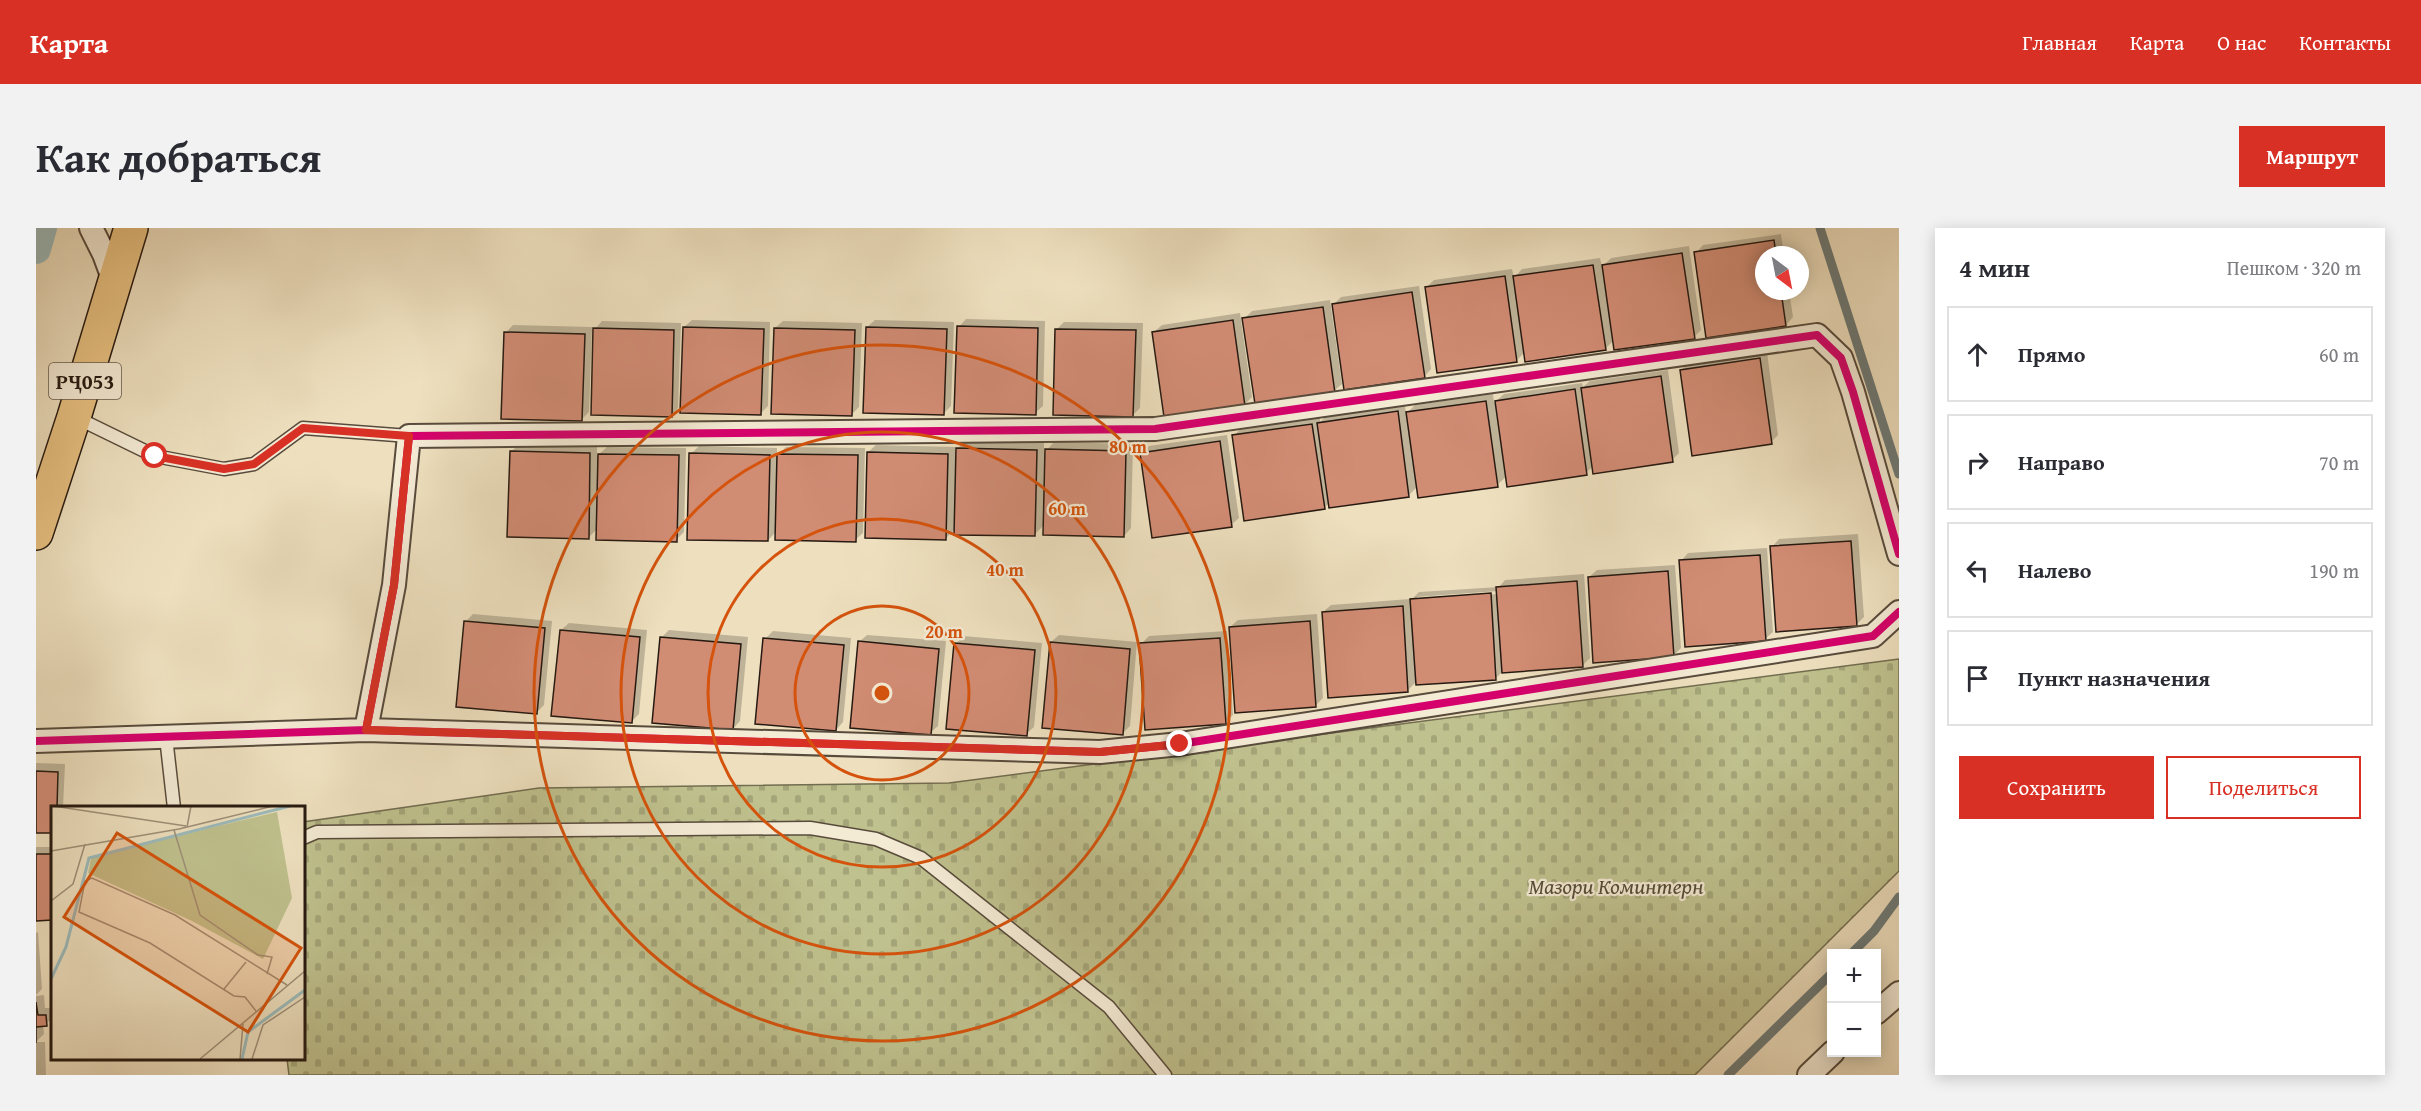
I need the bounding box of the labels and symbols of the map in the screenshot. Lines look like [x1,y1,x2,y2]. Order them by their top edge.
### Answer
north arrow [1755,246,1809,300]
road number: РҶ053 [49,363,121,399]
text: 80 m [1109,433,1148,460]
route start [141,442,167,468]
text: 60 m [1048,495,1087,522]
text: 40 m [986,556,1025,583]
text: 20 m [925,618,964,645]
centre of rings [872,683,892,703]
route end [1166,730,1192,756]
inset map [51,806,304,1060]
park label: Мазори Коминтерн [1529,870,1703,902]

